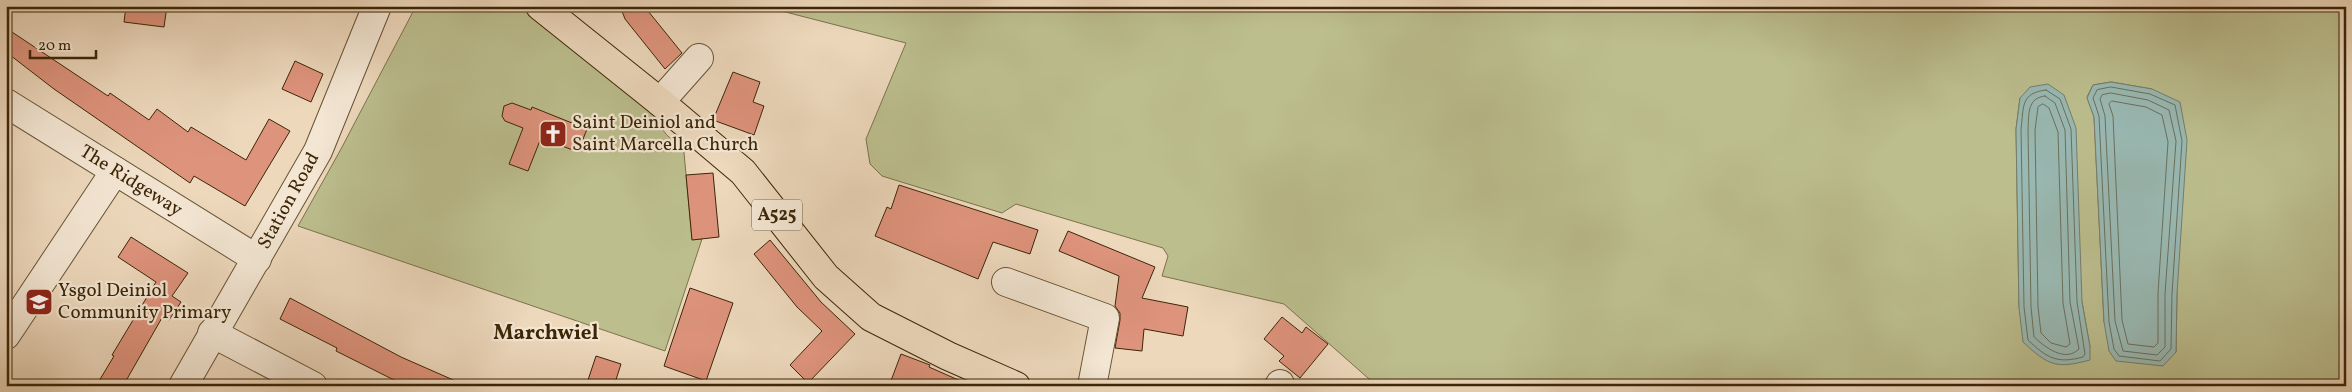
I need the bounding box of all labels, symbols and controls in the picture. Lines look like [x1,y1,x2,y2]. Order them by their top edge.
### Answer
scale bar [30,28,96,60]
text: 20 m [38,36,71,57]
place label: Saint Deiniol and Saint Marcella Church [572,110,758,158]
church icon: Saint Deiniol and Saint Marcella Church [538,119,568,149]
street label: The Ridgeway [75,139,187,223]
street label: Station Road [252,148,326,254]
road number: A525 [752,200,802,230]
place label: Ysgol Deiniol Community Primary [58,278,231,326]
school or university icon: Ysgol Deiniol Community Primary [24,287,54,317]
district label: Marchwiel [493,319,599,348]

